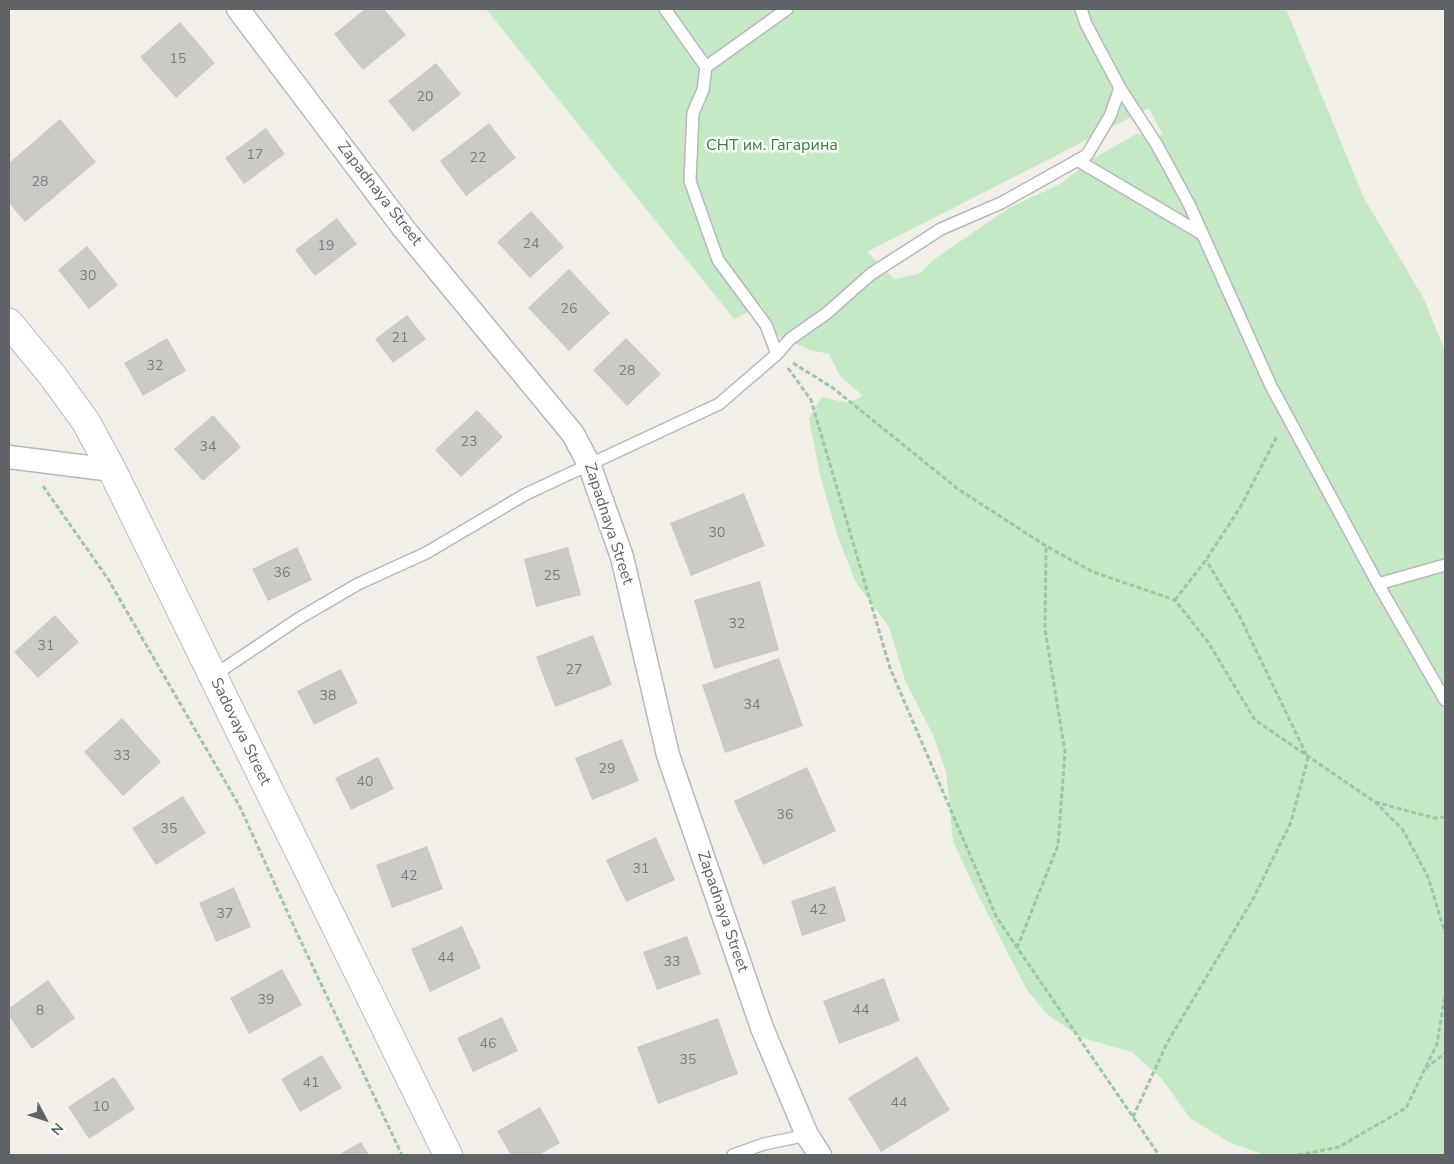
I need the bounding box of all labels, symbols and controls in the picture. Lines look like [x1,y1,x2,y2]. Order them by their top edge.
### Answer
house number: 15 [170,52,186,68]
house number: 20 [417,90,433,106]
park label: СНТ им. Гагарина [706,136,838,156]
street label: Zapadnaya Street [332,138,426,250]
house number: 17 [247,148,263,164]
house number: 22 [470,151,486,167]
house number: 28 [32,175,48,191]
house number: 24 [523,237,539,253]
house number: 19 [318,239,334,255]
house number: 30 [80,269,96,285]
house number: 26 [561,302,577,318]
house number: 21 [392,331,408,347]
house number: 32 [147,359,163,375]
house number: 28 [619,364,635,380]
house number: 23 [461,435,477,451]
house number: 34 [200,440,216,456]
street label: Zapadnaya Street [579,461,637,587]
house number: 30 [709,526,725,542]
house number: 36 [274,566,290,582]
house number: 25 [544,569,560,585]
house number: 32 [729,617,745,633]
house number: 31 [38,639,54,655]
house number: 27 [566,663,582,679]
street label: Sadovaya Street [206,675,274,789]
house number: 38 [320,689,336,705]
house number: 34 [744,698,760,714]
house number: 33 [114,749,130,765]
house number: 29 [599,762,615,778]
house number: 40 [357,775,373,791]
house number: 36 [777,808,793,824]
house number: 35 [161,822,177,838]
street label: Zapadnaya Street [692,849,752,975]
house number: 31 [633,862,649,878]
house number: 42 [401,869,417,885]
house number: 42 [810,903,826,919]
house number: 37 [217,907,233,923]
house number: 44 [438,951,454,967]
house number: 33 [664,955,680,971]
house number: 39 [258,993,274,1009]
house number: 44 [853,1003,869,1019]
house number: 8 [36,1004,44,1020]
house number: 46 [480,1037,496,1053]
house number: 35 [680,1053,696,1069]
house number: 41 [303,1076,319,1092]
north arrow [20,1094,70,1144]
house number: 44 [891,1096,907,1112]
house number: 10 [93,1100,109,1116]
text: N [46,1119,68,1139]

